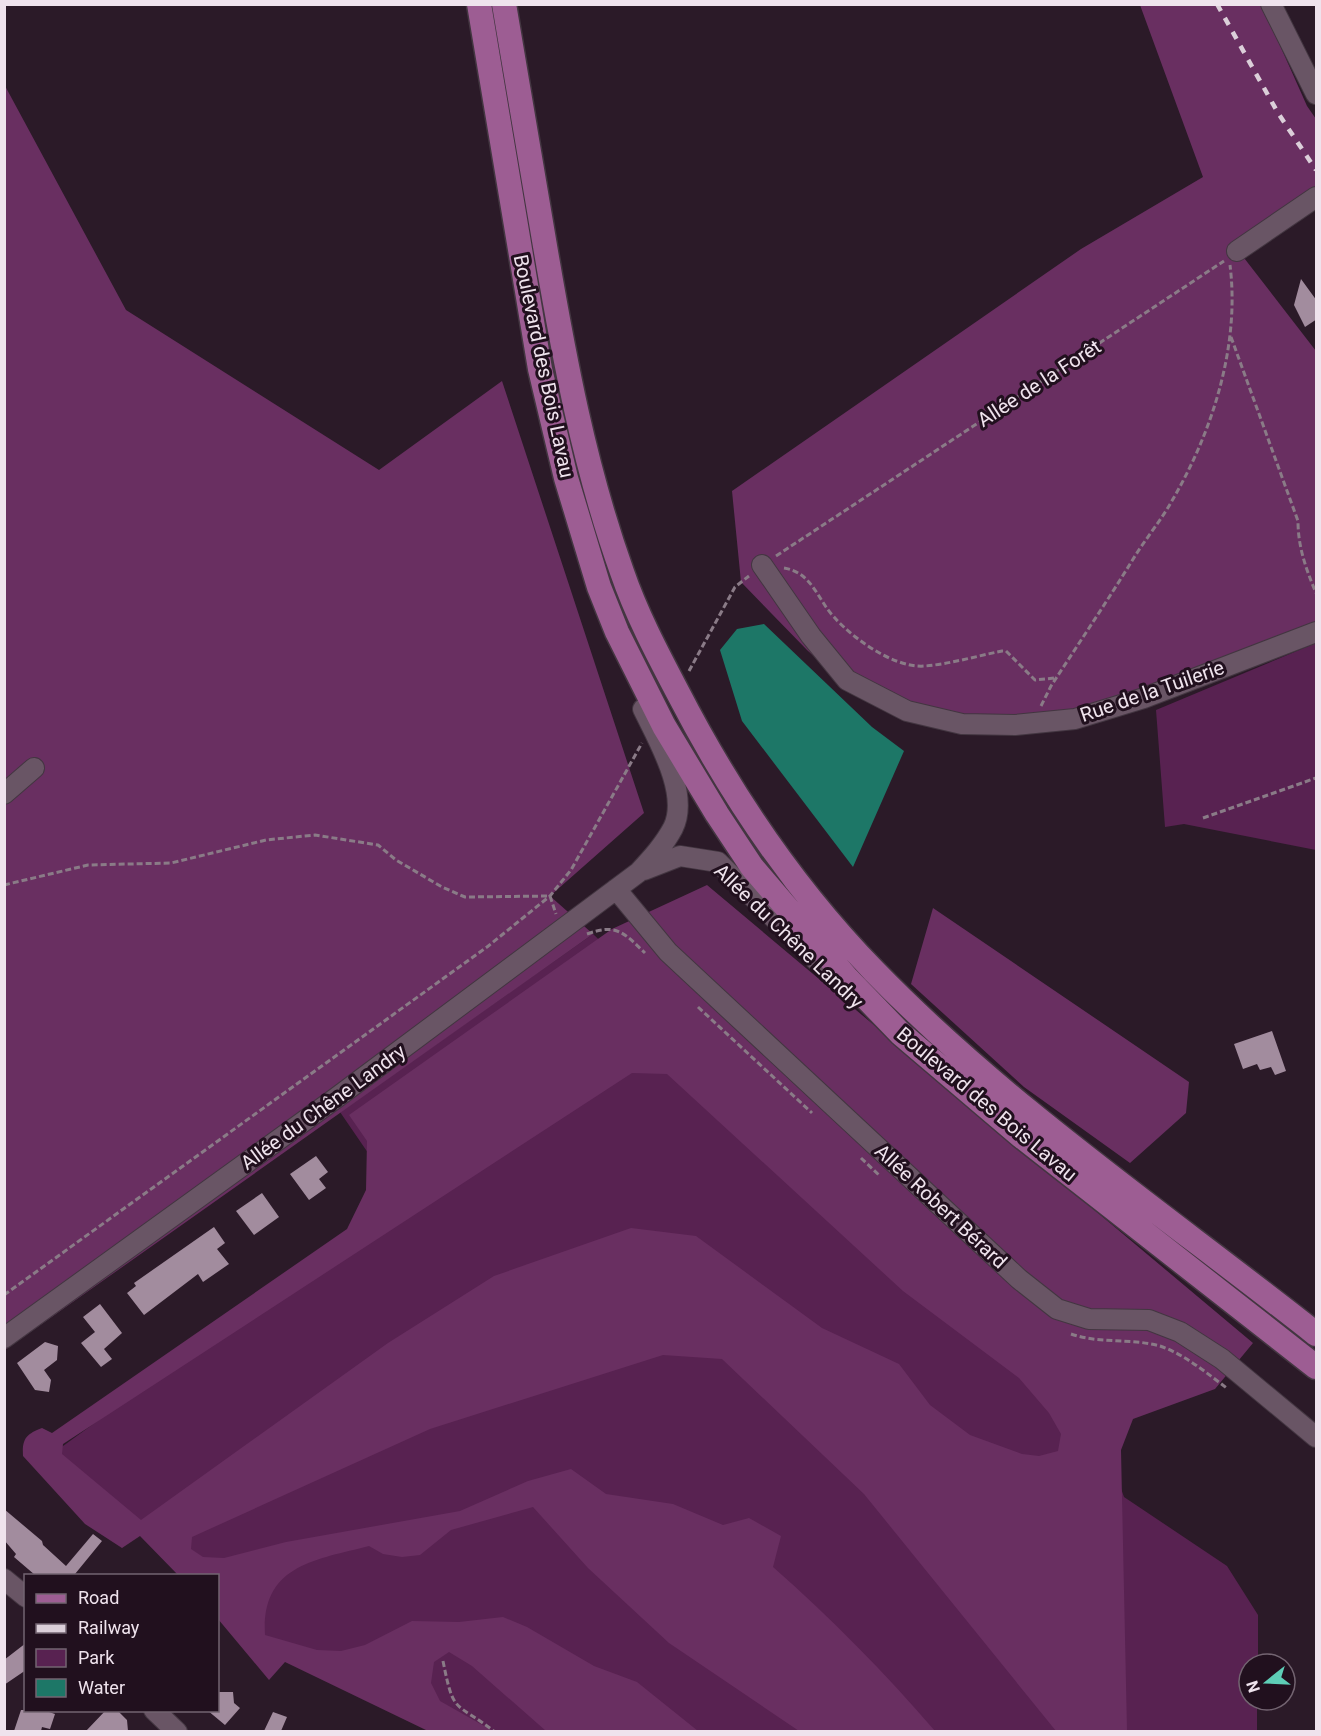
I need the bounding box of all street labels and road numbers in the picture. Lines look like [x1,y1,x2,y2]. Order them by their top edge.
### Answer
street label: Boulevard des Bois Lavau [509,252,579,480]
street label: Allée de la Forêt [973,334,1105,432]
street label: Rue de la Tuilerie [1077,655,1227,727]
street label: Allée du Chêne Landry [710,859,869,1014]
street label: Boulevard des Bois Lavau [892,1022,1082,1186]
street label: Allée du Chêne Landry [236,1039,411,1175]
street label: Allée Robert Bérard [870,1139,1012,1273]

